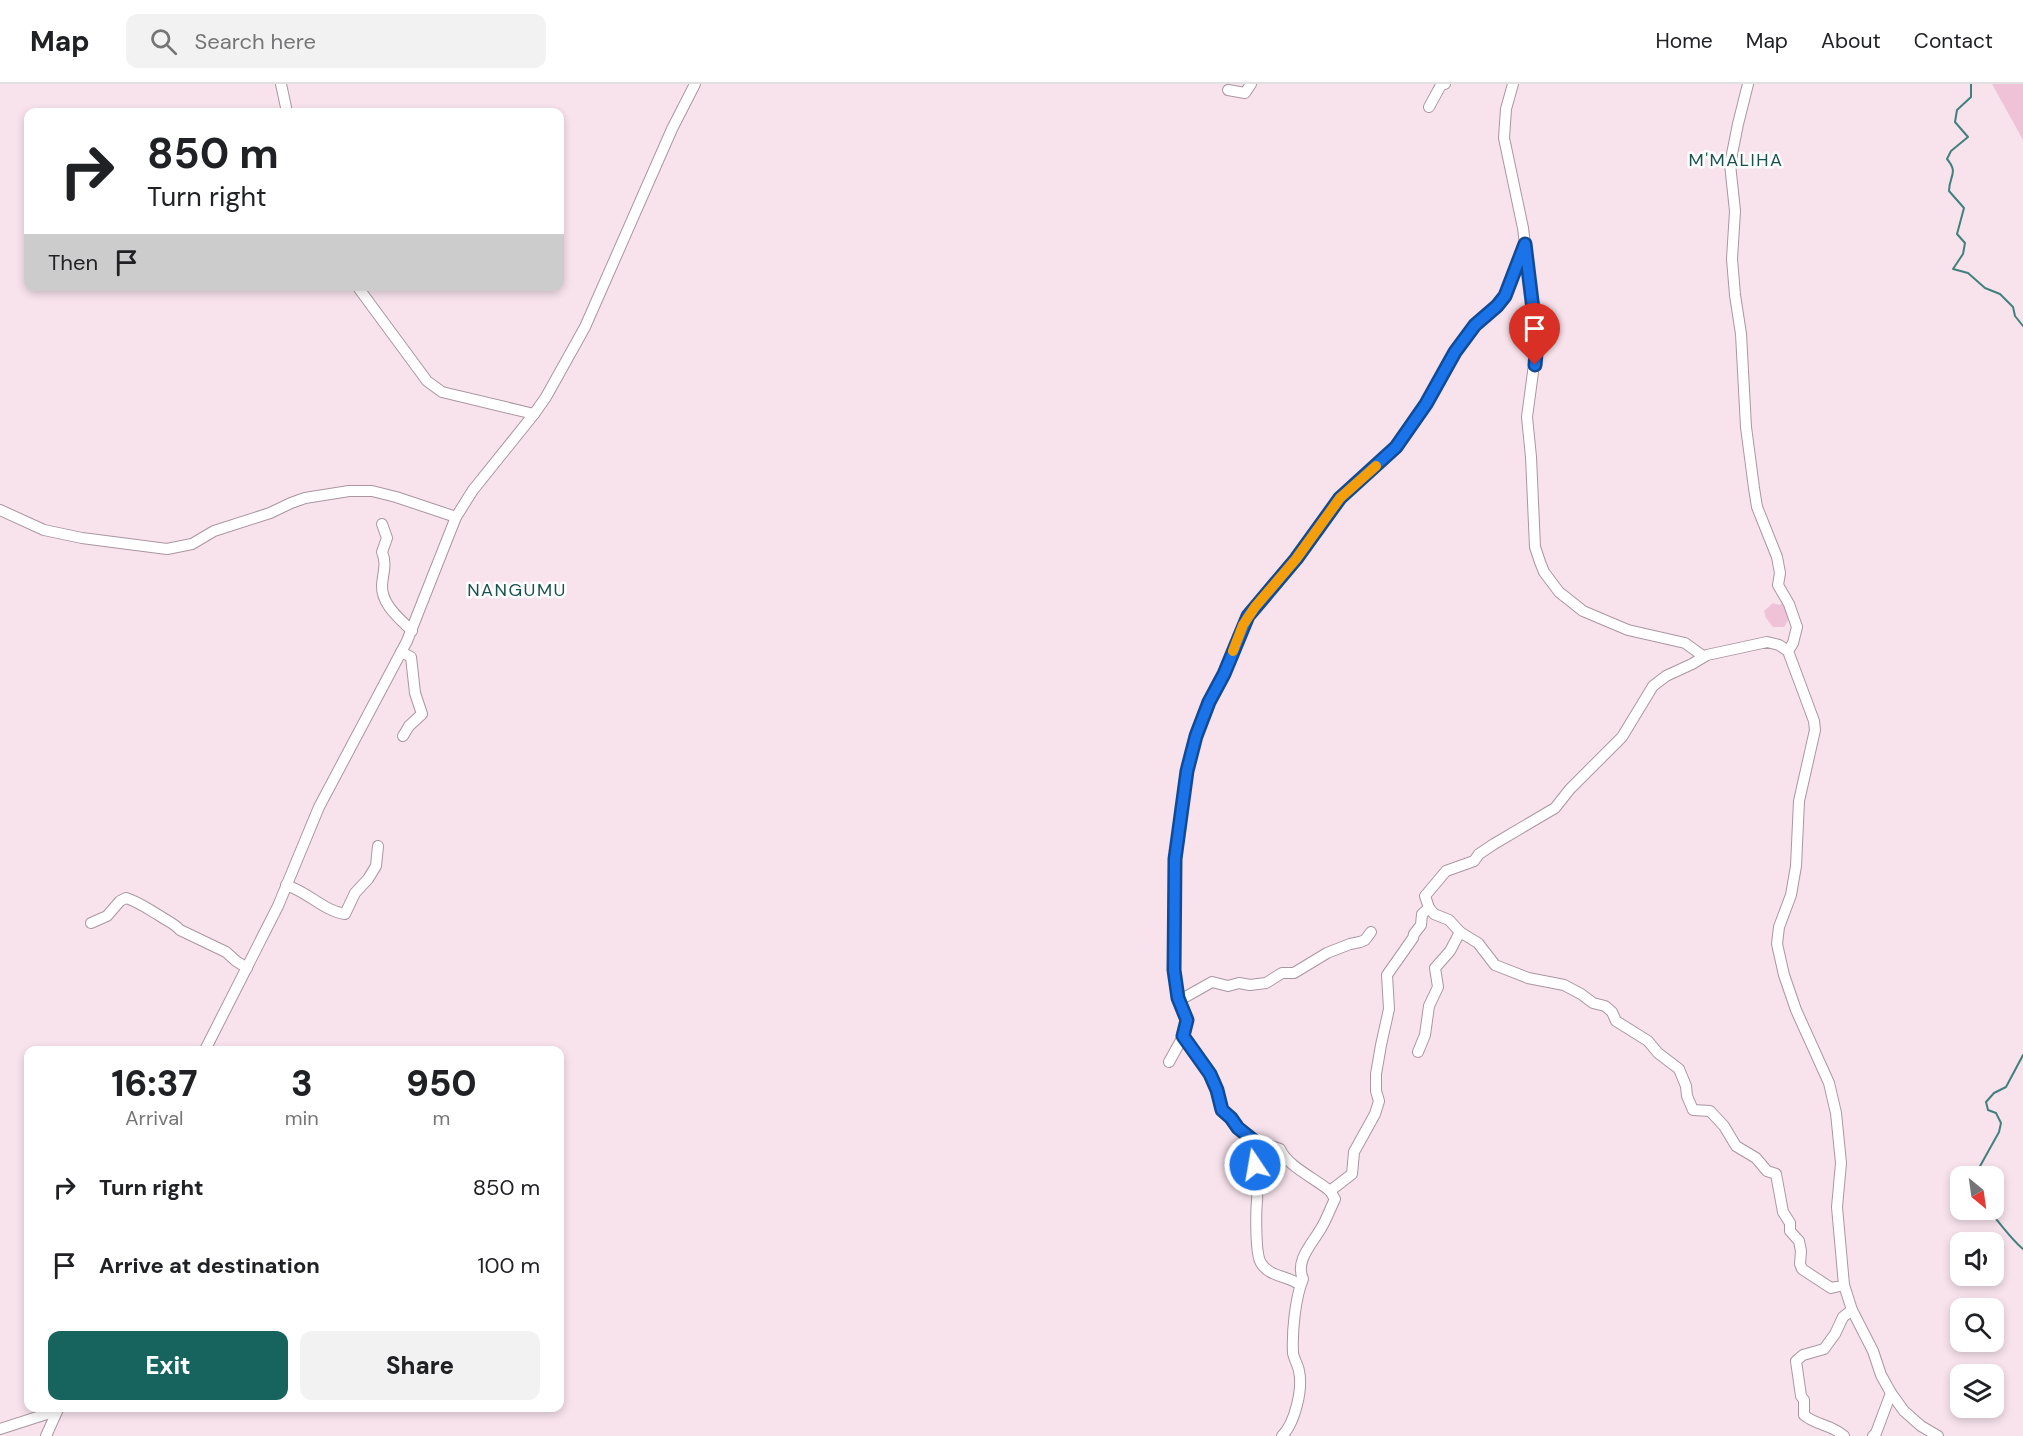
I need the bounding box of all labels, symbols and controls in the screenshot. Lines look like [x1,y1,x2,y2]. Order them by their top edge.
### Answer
search box [126,14,546,68]
text: Map [30,23,90,60]
icon: search [147,25,180,58]
text: Search here [195,27,316,56]
text: Home [1655,27,1713,55]
text: Map [1746,27,1788,55]
text: About [1821,27,1881,55]
text: Contact [1914,27,1993,55]
text: 850 m [147,126,279,181]
icon: right [48,132,126,210]
district label: M'MALIHA [1689,148,1784,172]
text: Turn right [147,179,267,214]
icon: arrive [110,246,143,279]
text: Then [48,248,98,277]
pin [1509,303,1560,365]
icon: arrive [1518,312,1551,345]
district label: NANGUMU [467,578,567,602]
text: 16:37 [111,1060,198,1107]
text: 3 [291,1060,313,1107]
text: 950 [406,1060,477,1107]
text: Arrival [125,1105,184,1131]
text: min [285,1105,319,1131]
text: m [432,1105,450,1131]
position arrow [1223,1133,1287,1197]
north arrow [1950,1166,2004,1220]
map controls [1950,1166,2004,1418]
icon: right [48,1171,81,1204]
text: Turn right [99,1173,204,1202]
text: 850 m [473,1173,540,1202]
button: sound [1950,1232,2004,1286]
icon: arrive [48,1249,81,1282]
text: Arrive at destination [99,1251,320,1280]
text: 100 m [478,1251,540,1280]
button: search [1950,1298,2004,1352]
button: Exit [48,1331,288,1400]
button: Share [300,1331,540,1400]
button: layers [1950,1364,2004,1418]

